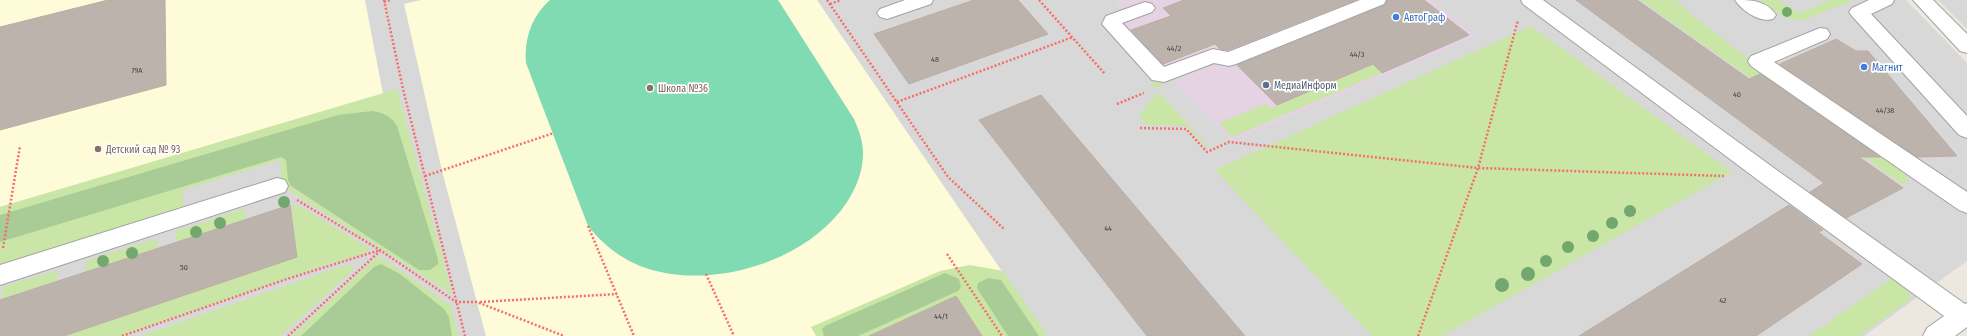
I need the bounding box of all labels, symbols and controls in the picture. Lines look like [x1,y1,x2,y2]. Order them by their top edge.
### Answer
marker: АвтоГраф [1391,12,1401,22]
place label: АвтоГраф [1404,12,1445,24]
house number: 44/2 [1167,44,1182,53]
house number: 44/3 [1350,50,1365,59]
house number: 48 [931,55,939,64]
marker: Магнит [1859,62,1869,72]
place label: Магнит [1872,62,1904,74]
house number: 79А [131,66,143,75]
marker: МедиаИнформ [1261,80,1271,90]
place label: МедиаИнформ [1274,80,1337,92]
marker: Школа №36 [645,83,655,93]
place label: Школа №36 [658,83,708,95]
house number: 40 [1733,90,1741,99]
house number: 44/38 [1876,106,1894,115]
marker: Детский сад № 93 [93,144,103,154]
place label: Детский сад № 93 [105,144,181,156]
house number: 44 [1104,224,1112,233]
house number: 50 [180,263,188,272]
house number: 42 [1719,296,1727,305]
house number: 44/1 [934,312,948,321]

